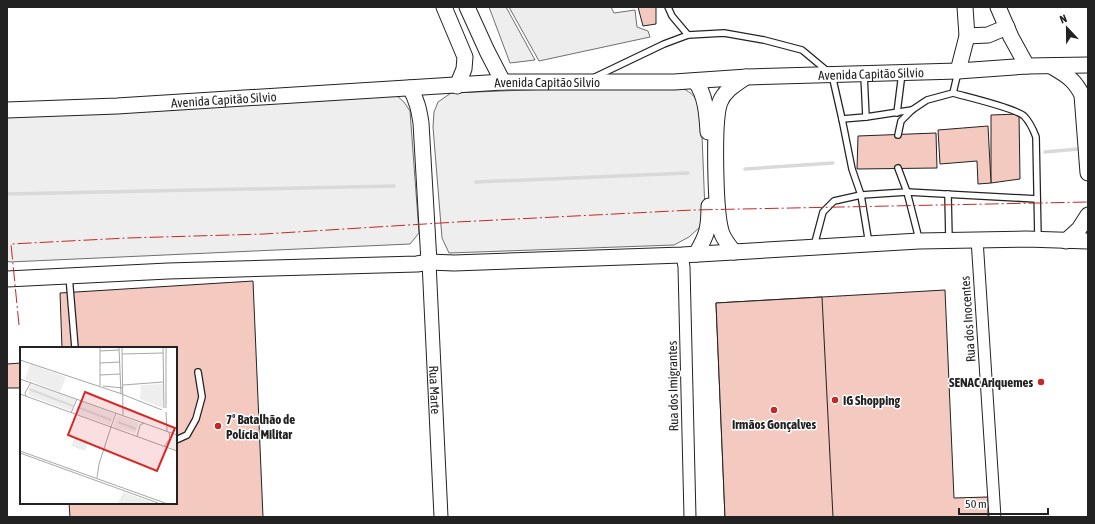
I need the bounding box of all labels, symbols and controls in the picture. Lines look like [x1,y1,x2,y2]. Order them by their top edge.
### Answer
north arrow [1047,8,1087,48]
text: N [1058,12,1069,26]
street label: Avenida Capitão Silvio [818,64,924,82]
street label: Avenida Capitão Silvio [494,75,600,90]
street label: Avenida Capitão Silvio [170,89,277,110]
street label: Rua dos Inocentes [957,275,978,362]
street label: Rua dos Imigrantes [665,340,681,431]
inset map [20,347,177,504]
street label: Rua Marte [426,365,444,415]
place label: SENAC Ariquemes [949,375,1033,390]
marker: SENAC Ariquemes [1036,377,1046,387]
place label: IG Shopping [843,393,900,408]
marker: IG Shopping [830,395,840,405]
marker: Irmãos Gonçalves [769,405,779,415]
place label: 7º Batalhão de Polícia Militar [226,412,295,442]
place label: Irmãos Gonçalves [732,417,817,432]
marker: 7º Batalhão de Polícia Militar [213,421,223,431]
scale bar [959,490,1048,516]
text: 50 m [965,497,987,511]

